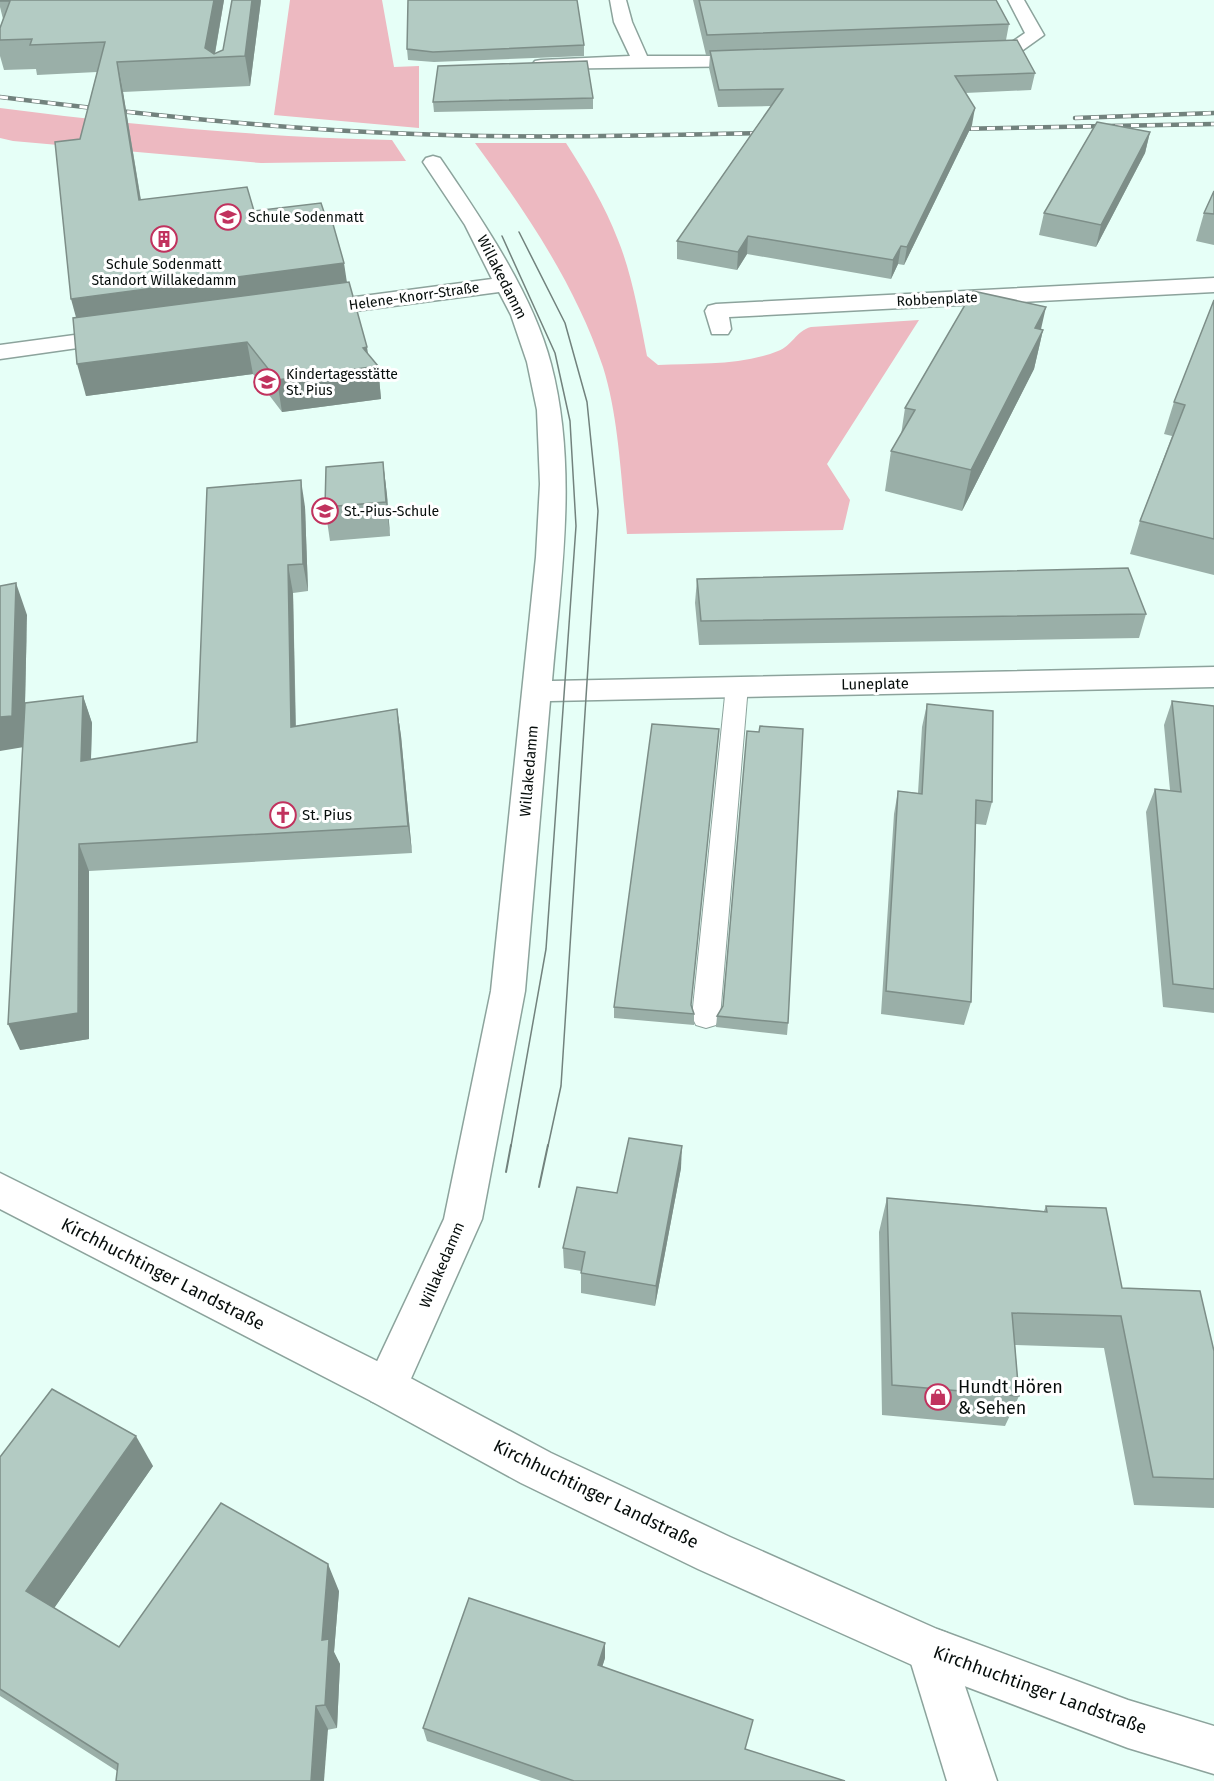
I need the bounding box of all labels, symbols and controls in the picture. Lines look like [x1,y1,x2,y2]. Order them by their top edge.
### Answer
school or university icon: Schule Sodenmatt [213,202,243,232]
place label: Schule Sodenmatt [248,209,365,226]
building icon: Schule Sodenmatt Standort Willakedamm [149,224,179,254]
street label: Willakedamm [473,232,531,322]
place label: Schule Sodenmatt Standort Willakedamm [91,256,237,289]
street label: Helene-Knorr-Straße [348,279,480,314]
street label: Robbenplate [896,289,978,310]
place label: Kindertagesstätte St. Pius [286,366,398,399]
school or university icon: Kindertagesstätte St. Pius [252,367,282,397]
school or university icon: St.-Pius-Schule [310,496,340,526]
place label: St.-Pius-Schule [344,503,439,520]
street label: Luneplate [841,674,909,694]
street label: Willakedamm [516,724,542,818]
church icon: St. Pius [268,800,298,830]
place label: St. Pius [302,806,352,824]
street label: Kirchhuchtinger Landstraße [58,1213,268,1335]
street label: Willakedamm [416,1219,468,1311]
place label: Hundt Hören & Sehen [958,1376,1063,1419]
shop icon: Hundt Hören & Sehen [923,1382,953,1412]
street label: Kirchhuchtinger Landstraße [490,1435,702,1553]
street label: Kirchhuchtinger Landstraße [930,1641,1150,1739]

